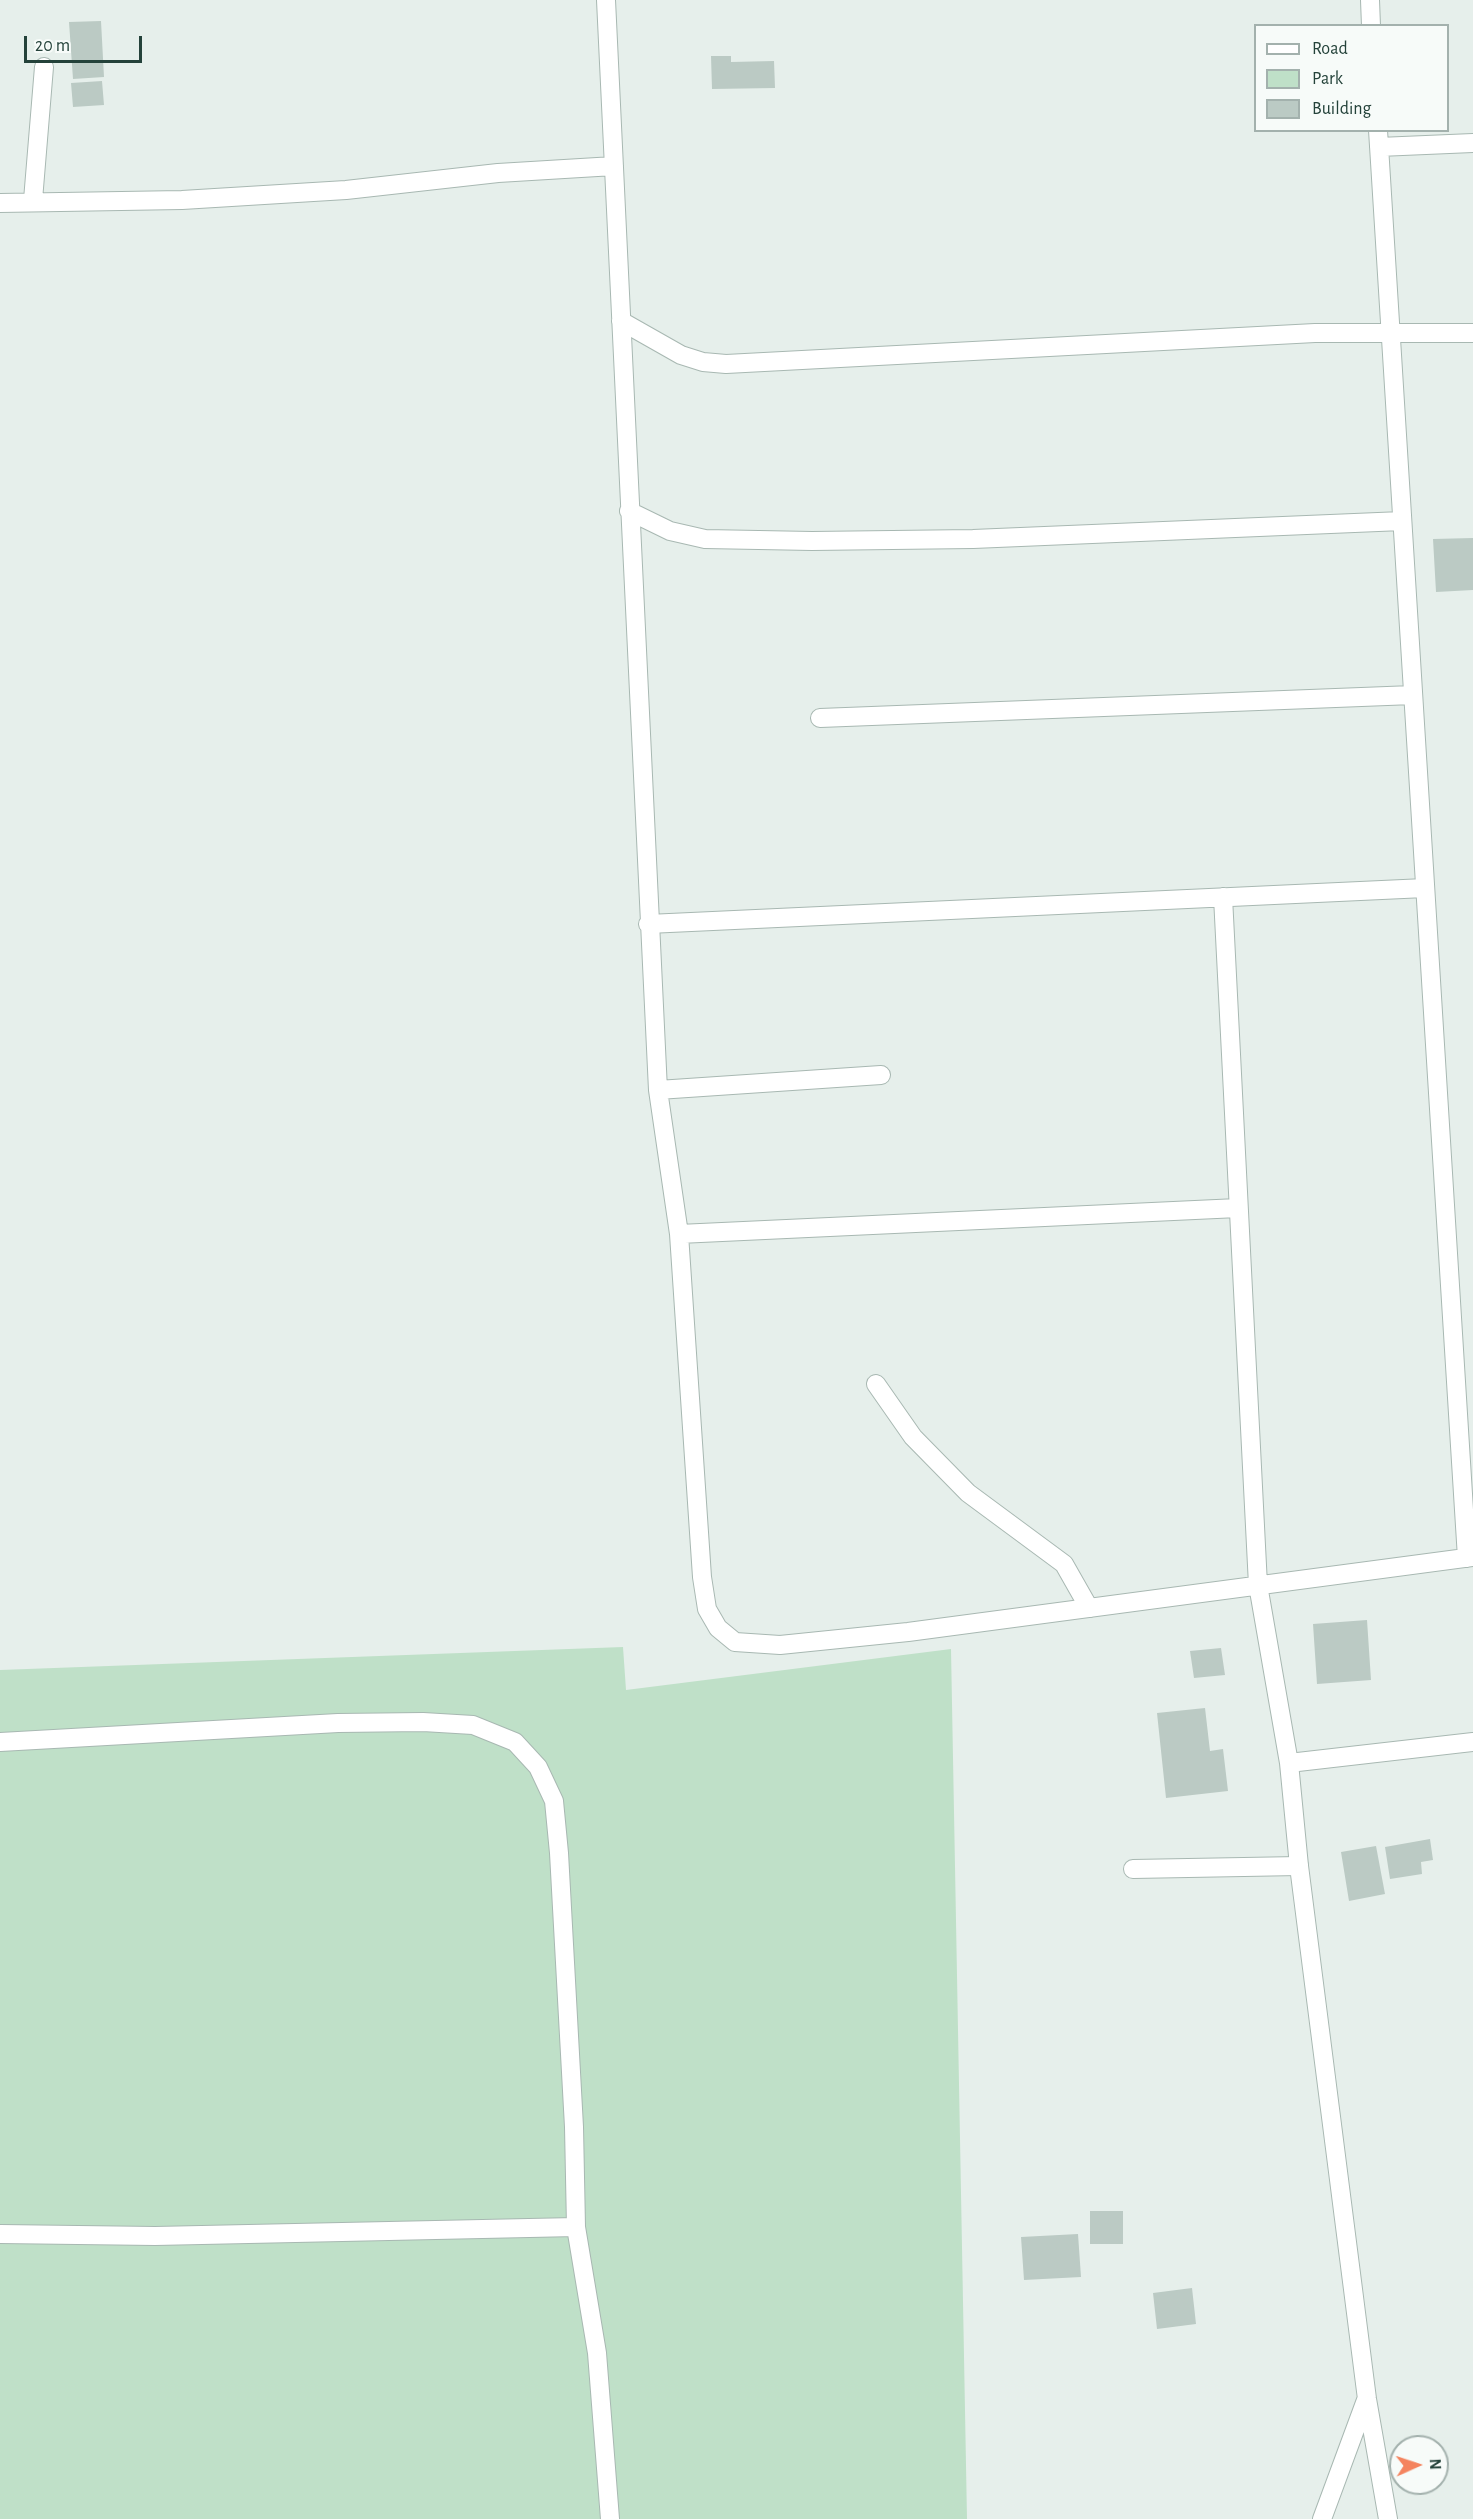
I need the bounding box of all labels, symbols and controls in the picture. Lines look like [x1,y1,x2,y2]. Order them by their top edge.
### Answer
scale bar [27,24,146,62]
legend [1254,24,1449,132]
text: 20 m [35,37,70,55]
text: Road [1312,40,1348,58]
text: Park [1312,70,1343,88]
text: Building [1312,100,1371,118]
north arrow [1389,2435,1449,2495]
text: N [1427,2458,1443,2470]

